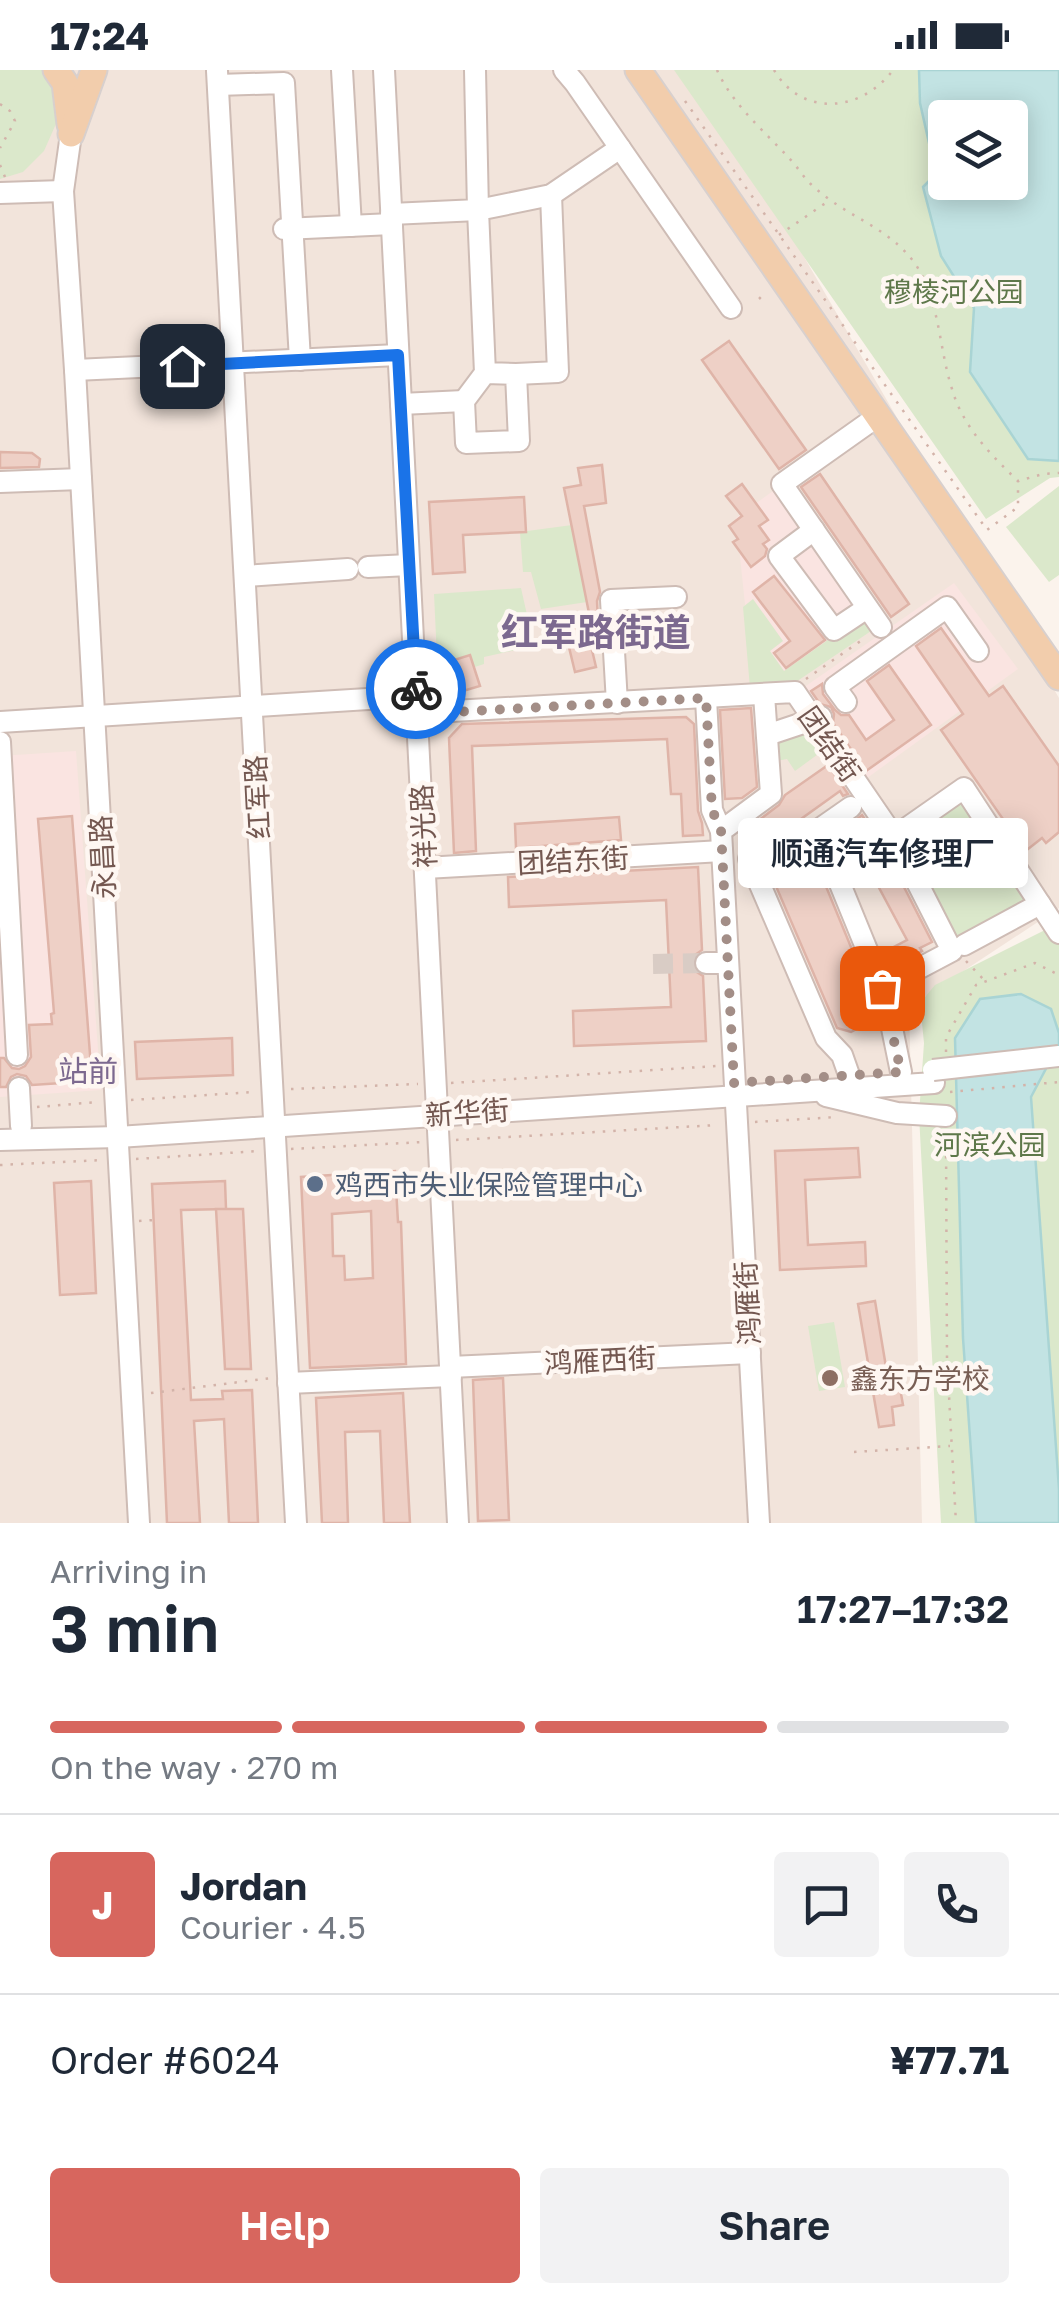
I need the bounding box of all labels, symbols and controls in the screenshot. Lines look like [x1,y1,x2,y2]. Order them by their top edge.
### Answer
text: 17:24 [50,13,149,58]
map controls [928,100,1028,200]
button: layers [928,100,1028,200]
park label: 穆棱河公园 [884,275,1024,308]
pin [140,324,225,409]
icon: home [155,339,210,394]
district label: 红军路街道 [501,609,691,654]
courier [366,639,466,739]
icon: bike [389,662,444,717]
street label: 团结街 [792,700,868,788]
street label: 红军路 [238,754,276,840]
street label: 祥光路 [404,783,442,869]
street label: 永昌路 [83,814,121,900]
callout: 顺通汽车修理厂 [737,818,1027,888]
text: 顺通汽车修理厂 [771,834,995,872]
street label: 团结东街 [516,841,630,879]
pin [840,946,925,1031]
icon: bag [855,961,910,1016]
district label: 站前 [58,1053,118,1089]
street label: 新华街 [424,1093,510,1131]
park label: 河滨公园 [934,1128,1046,1161]
place label: 鸡西市失业保险管理中心 [335,1168,643,1201]
marker: 鸡西市失业保险管理中心 [304,1173,326,1195]
street label: 鸿雁街 [728,1260,766,1346]
street label: 鸿雁西街 [543,1341,657,1379]
place label: 鑫东方学校 [850,1362,990,1395]
marker: 鑫东方学校 [819,1367,841,1389]
text: Arriving in [50,1552,207,1590]
text: 17:27–17:32 [797,1586,1009,1631]
text: 3 min [50,1588,219,1666]
text: On the way · 270 m [50,1748,338,1786]
button: chat [774,1852,879,1957]
button: phone [904,1852,1009,1957]
text: Jordan [180,1863,307,1908]
text: J [92,1882,113,1927]
text: Courier · 4.5 [180,1908,366,1946]
text: Order #6024 [50,2037,280,2082]
text: ¥77.71 [890,2037,1009,2082]
button: Help [50,2168,520,2283]
button: Share [540,2168,1009,2283]

